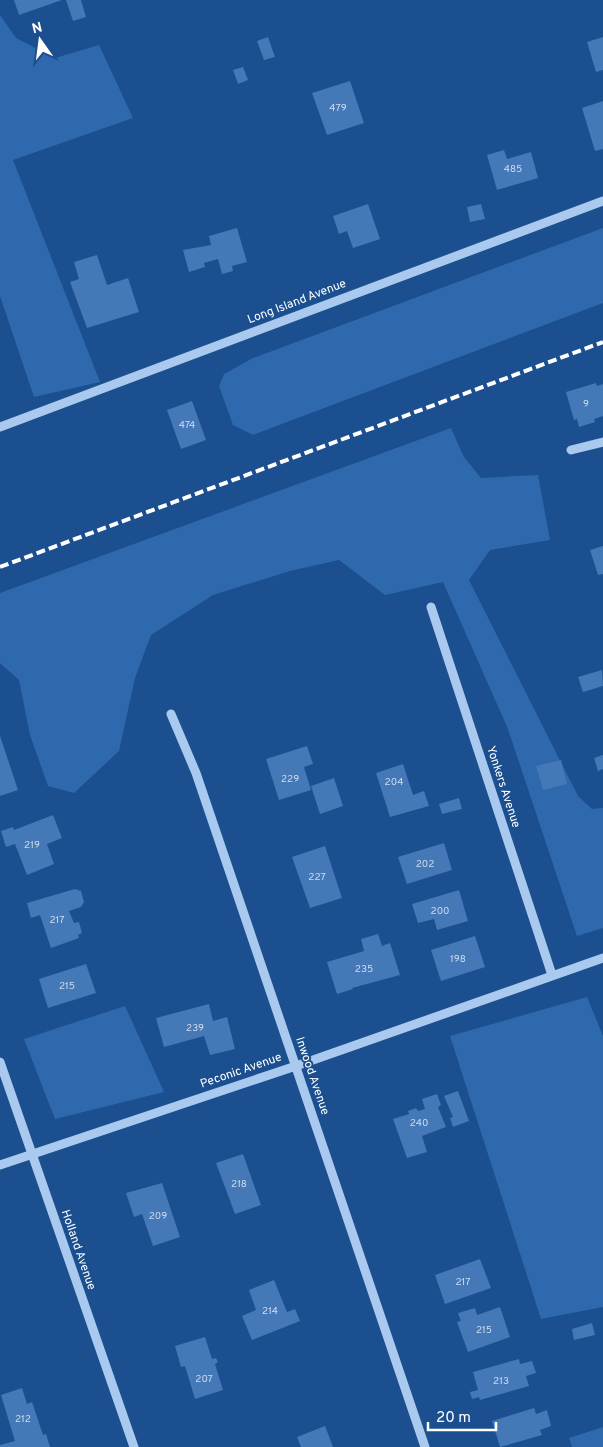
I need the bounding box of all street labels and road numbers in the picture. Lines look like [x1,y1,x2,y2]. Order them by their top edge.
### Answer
street label: Long Island Avenue [245,276,349,328]
street label: Yonkers Avenue [482,744,524,830]
street label: Inwood Avenue [291,1035,333,1117]
street label: Peconic Avenue [198,1050,284,1092]
street label: Holland Avenue [57,1208,99,1292]

